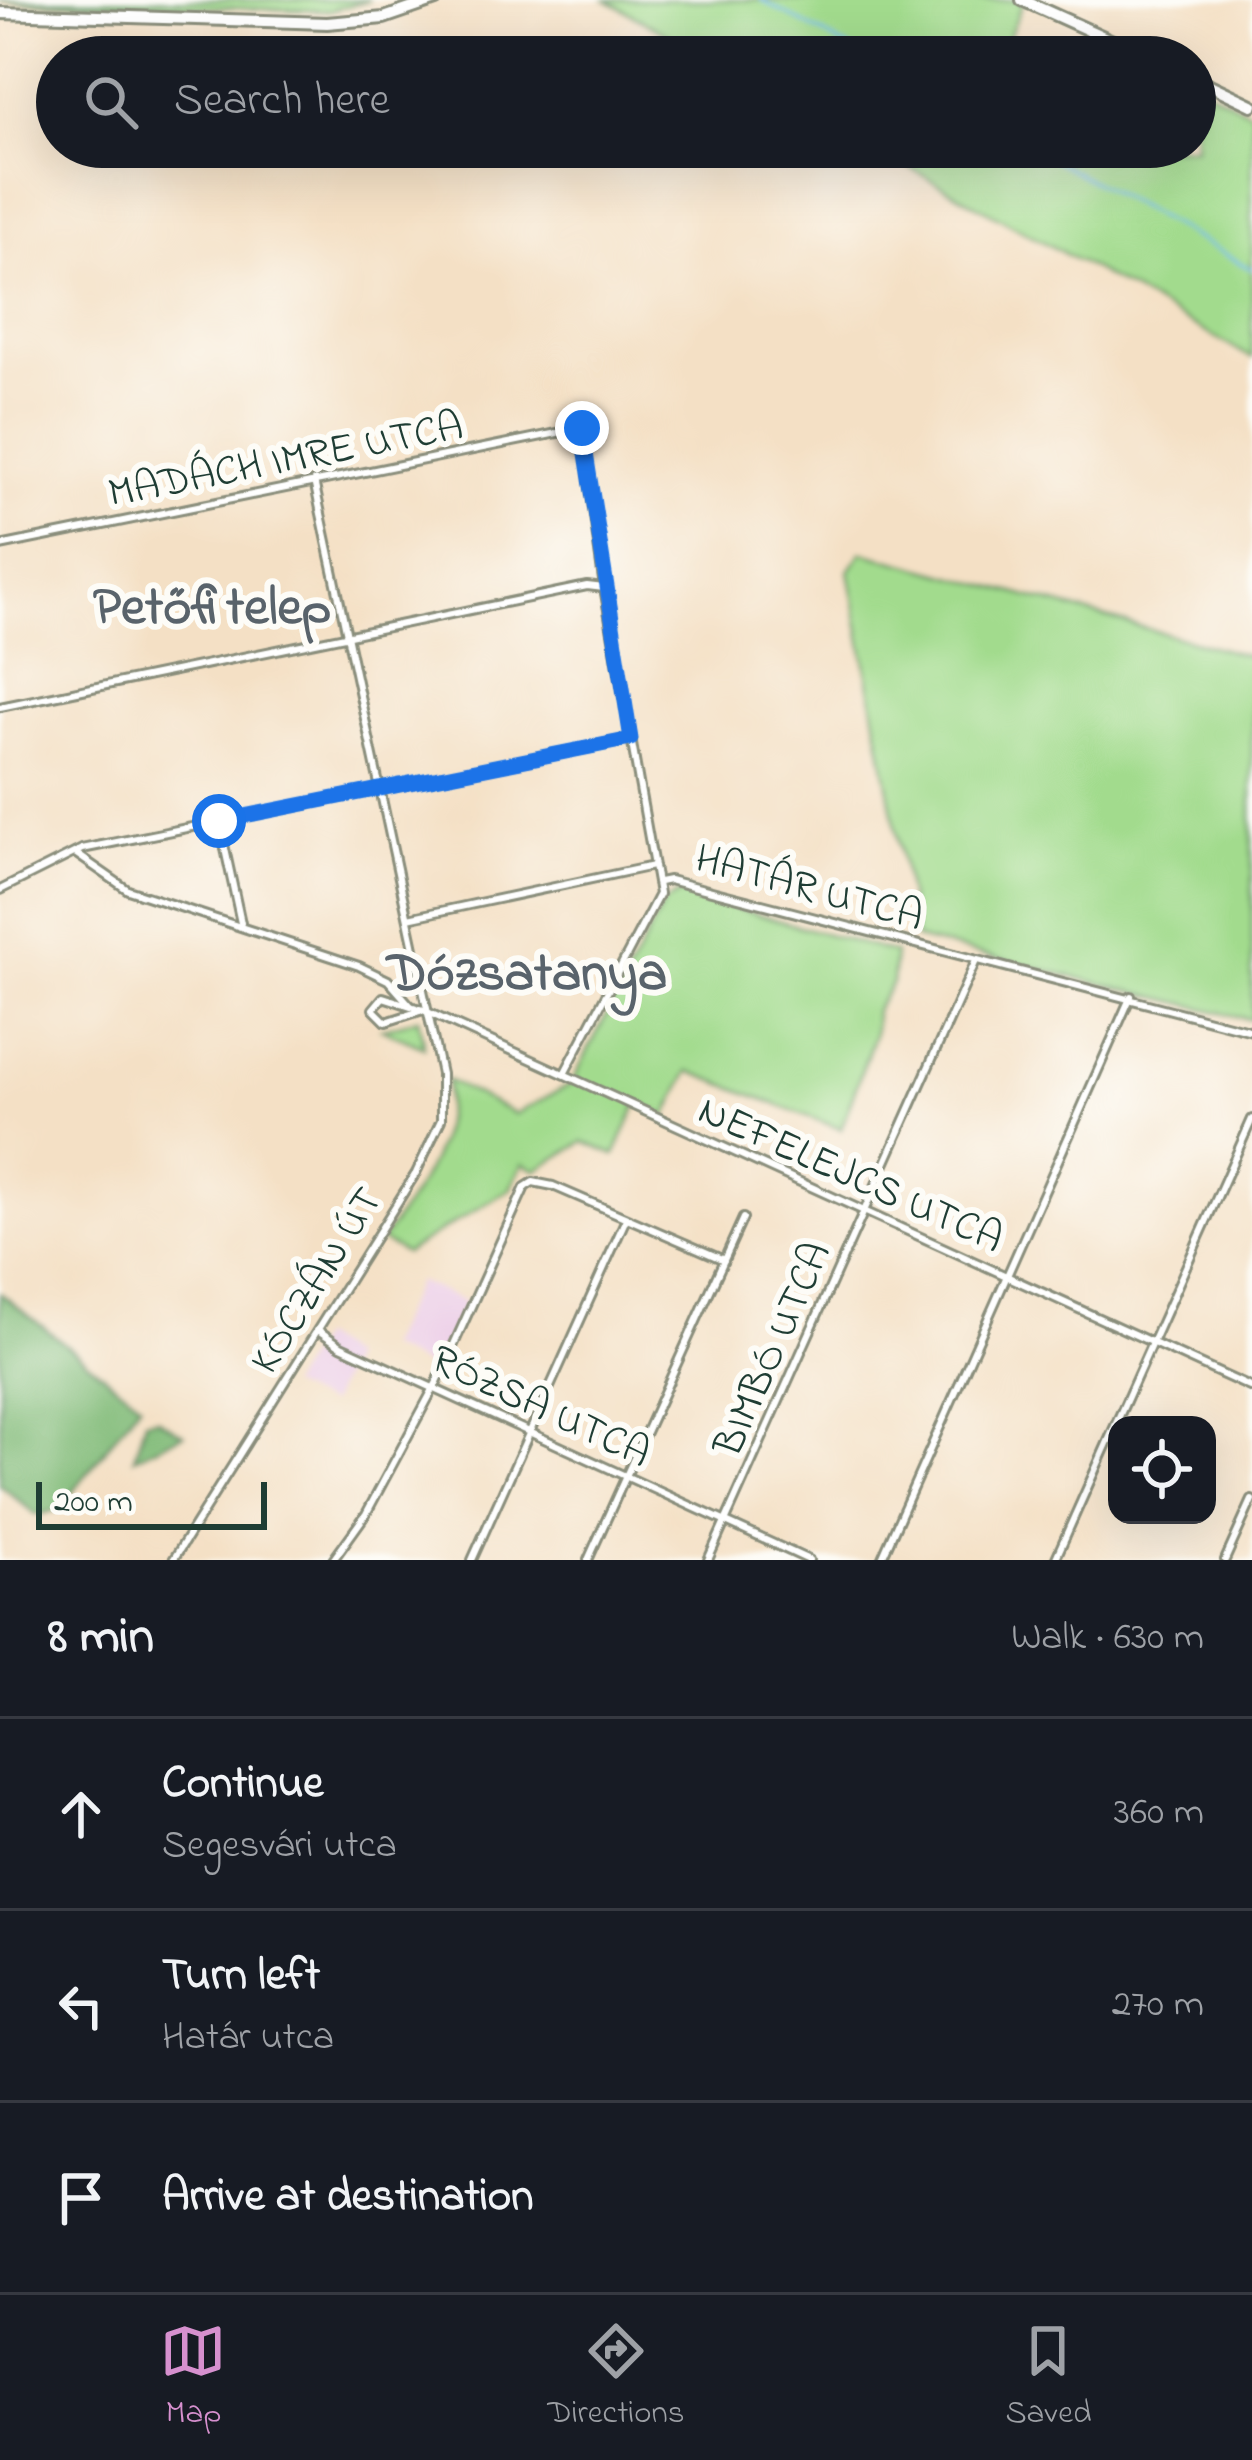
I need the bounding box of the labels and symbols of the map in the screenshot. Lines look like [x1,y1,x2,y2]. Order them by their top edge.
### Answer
street label: MADÁCH IMRE UTCA [103,397,468,526]
route end [555,401,609,455]
district label: Petőfitelep [93,571,331,649]
route start [192,794,246,848]
street label: HATÁR UTCA [688,830,929,949]
district label: Dózsatanya [385,937,667,1016]
street label: NEFELEJCS UTCA [688,1082,1012,1271]
street label: KÓCZÁN ÚT [236,1176,399,1387]
street label: BIMBÓ UTCA [699,1233,849,1468]
street label: RÓZSA UTCA [420,1331,660,1486]
scale bar [36,1476,267,1529]

